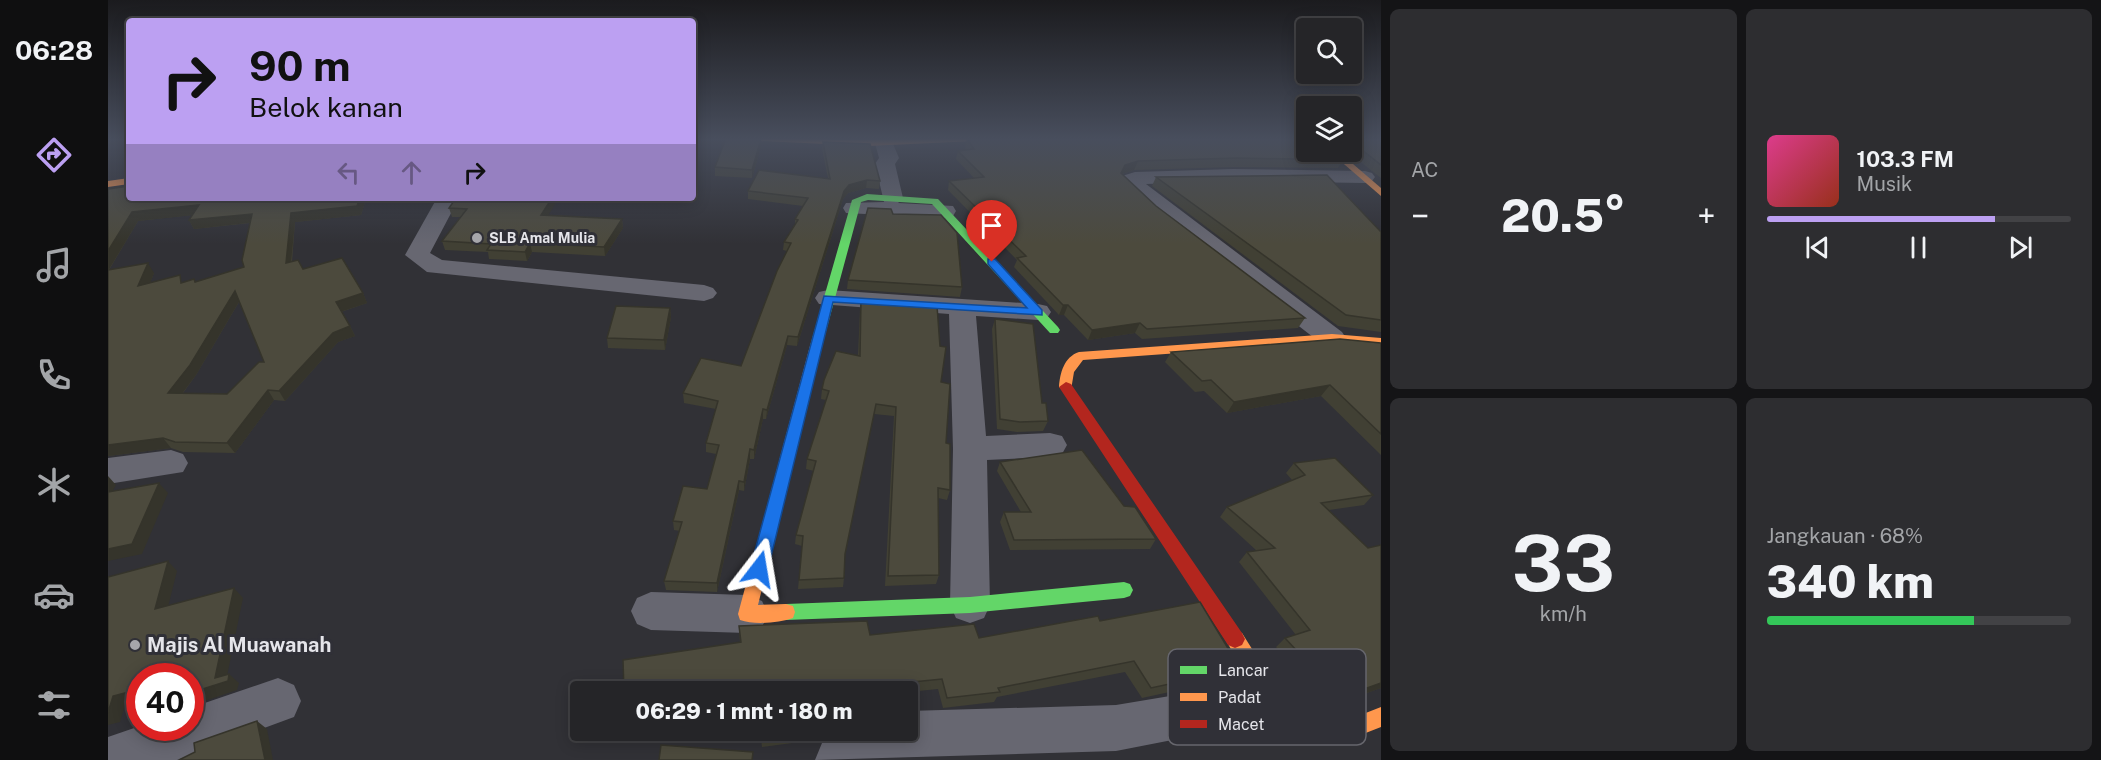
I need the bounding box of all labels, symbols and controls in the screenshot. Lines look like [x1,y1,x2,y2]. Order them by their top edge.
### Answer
map controls [1296,18,1362,162]
button: search [1296,18,1362,84]
text: 06:28 [15,34,93,66]
text: 90 m [249,41,351,90]
icon: right [150,42,228,120]
text: Belok kanan [249,91,403,123]
button: layers [1296,96,1362,162]
icon: directions [33,134,75,176]
text: 103.3 FM [1857,146,1954,172]
icon: left [332,156,365,189]
icon: ahead [395,156,428,189]
icon: right [458,156,491,189]
text: AC [1411,158,1438,182]
text: Musik [1857,172,1912,196]
text: 20.5° [1501,189,1626,242]
text: − [1411,197,1429,235]
text: + [1697,197,1716,235]
pin [966,200,1017,262]
icon: arrive [975,209,1008,242]
place label: SLB Amal Mulia [489,230,595,246]
marker: SLB Amal Mulia [470,231,484,245]
icon: previous [1801,231,1834,264]
icon: pause [1902,231,1935,264]
icon: next [2004,231,2037,264]
icon: music [33,244,75,286]
icon: phone [33,354,75,396]
icon: climate [33,464,75,506]
text: 33 [1512,517,1615,609]
text: Jangkauan · 68% [1767,524,1923,548]
position arrow [727,537,791,601]
text: 340 km [1767,555,1934,608]
icon: car [33,574,75,616]
text: km/h [1540,602,1587,626]
place label: Majis Al Muawanah [147,633,331,657]
marker: Majis Al Muawanah [128,638,142,652]
legend [1168,649,1366,745]
text: Lancar [1218,661,1269,680]
speed limit sign: 40 [126,663,204,741]
icon: filters [33,684,75,726]
text: Padat [1218,688,1261,707]
text: 06:29 · 1 mnt · 180 m [635,698,853,724]
text: Macet [1218,715,1265,734]

